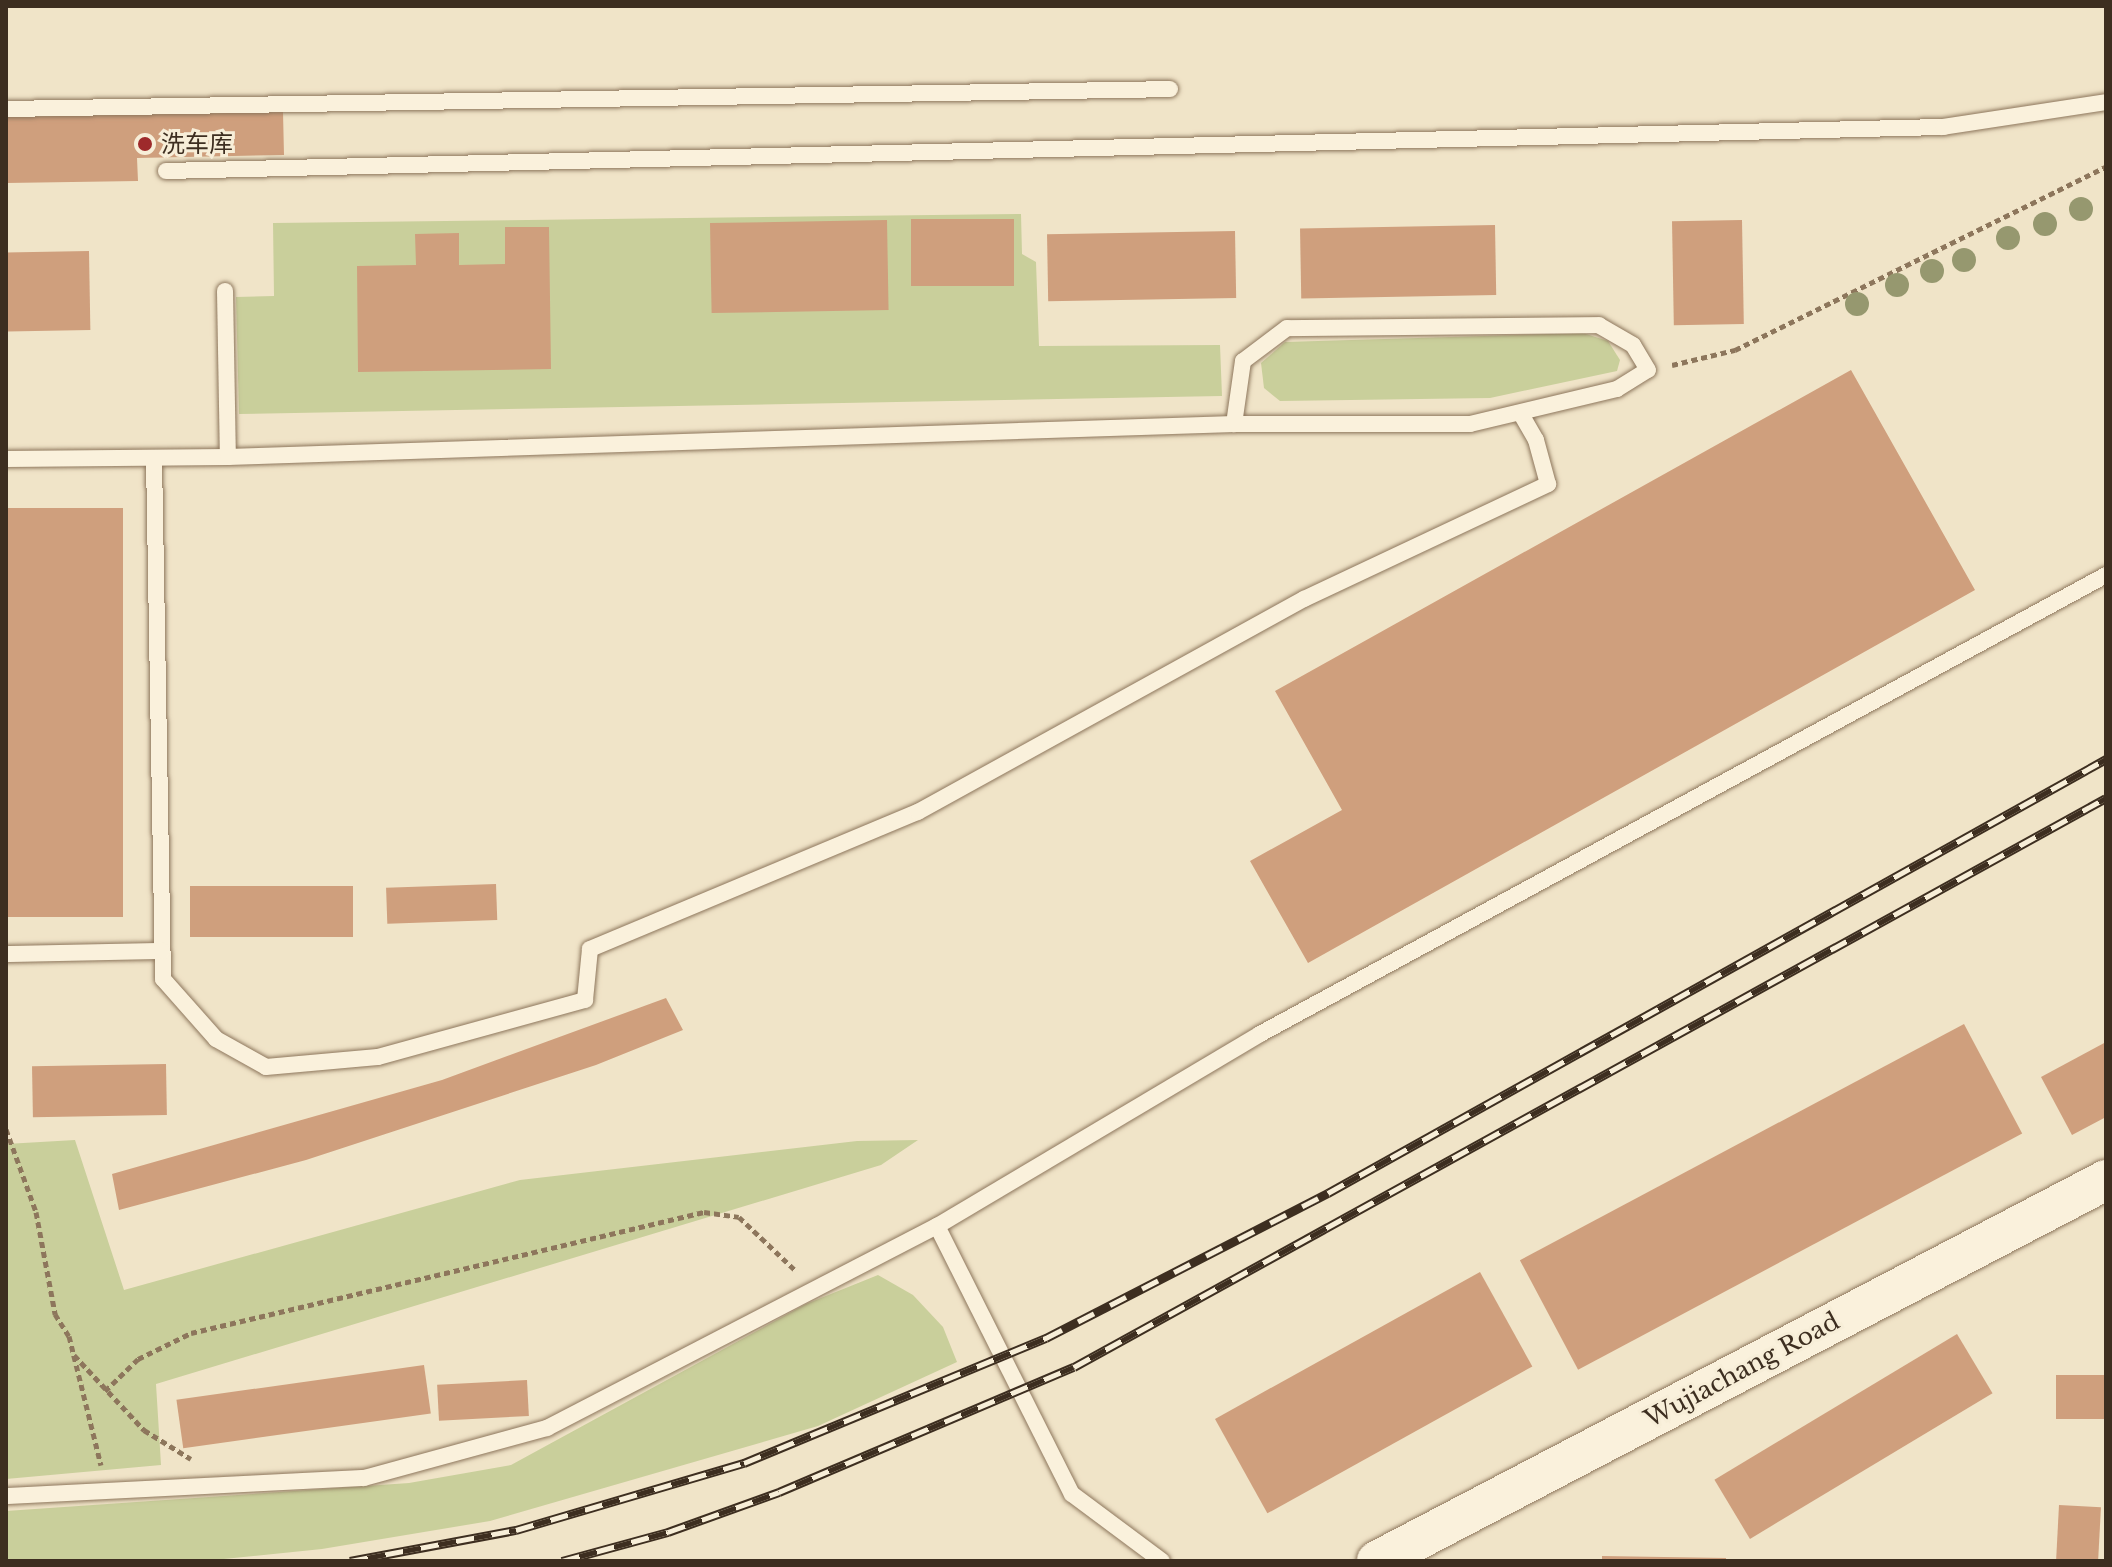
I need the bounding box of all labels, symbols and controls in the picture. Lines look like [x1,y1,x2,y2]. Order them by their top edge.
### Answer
place label: 洗车库 [161,130,233,158]
marker: 洗车库 [136,135,154,153]
street label: Wujiachang Road [1640,1306,1844,1434]

